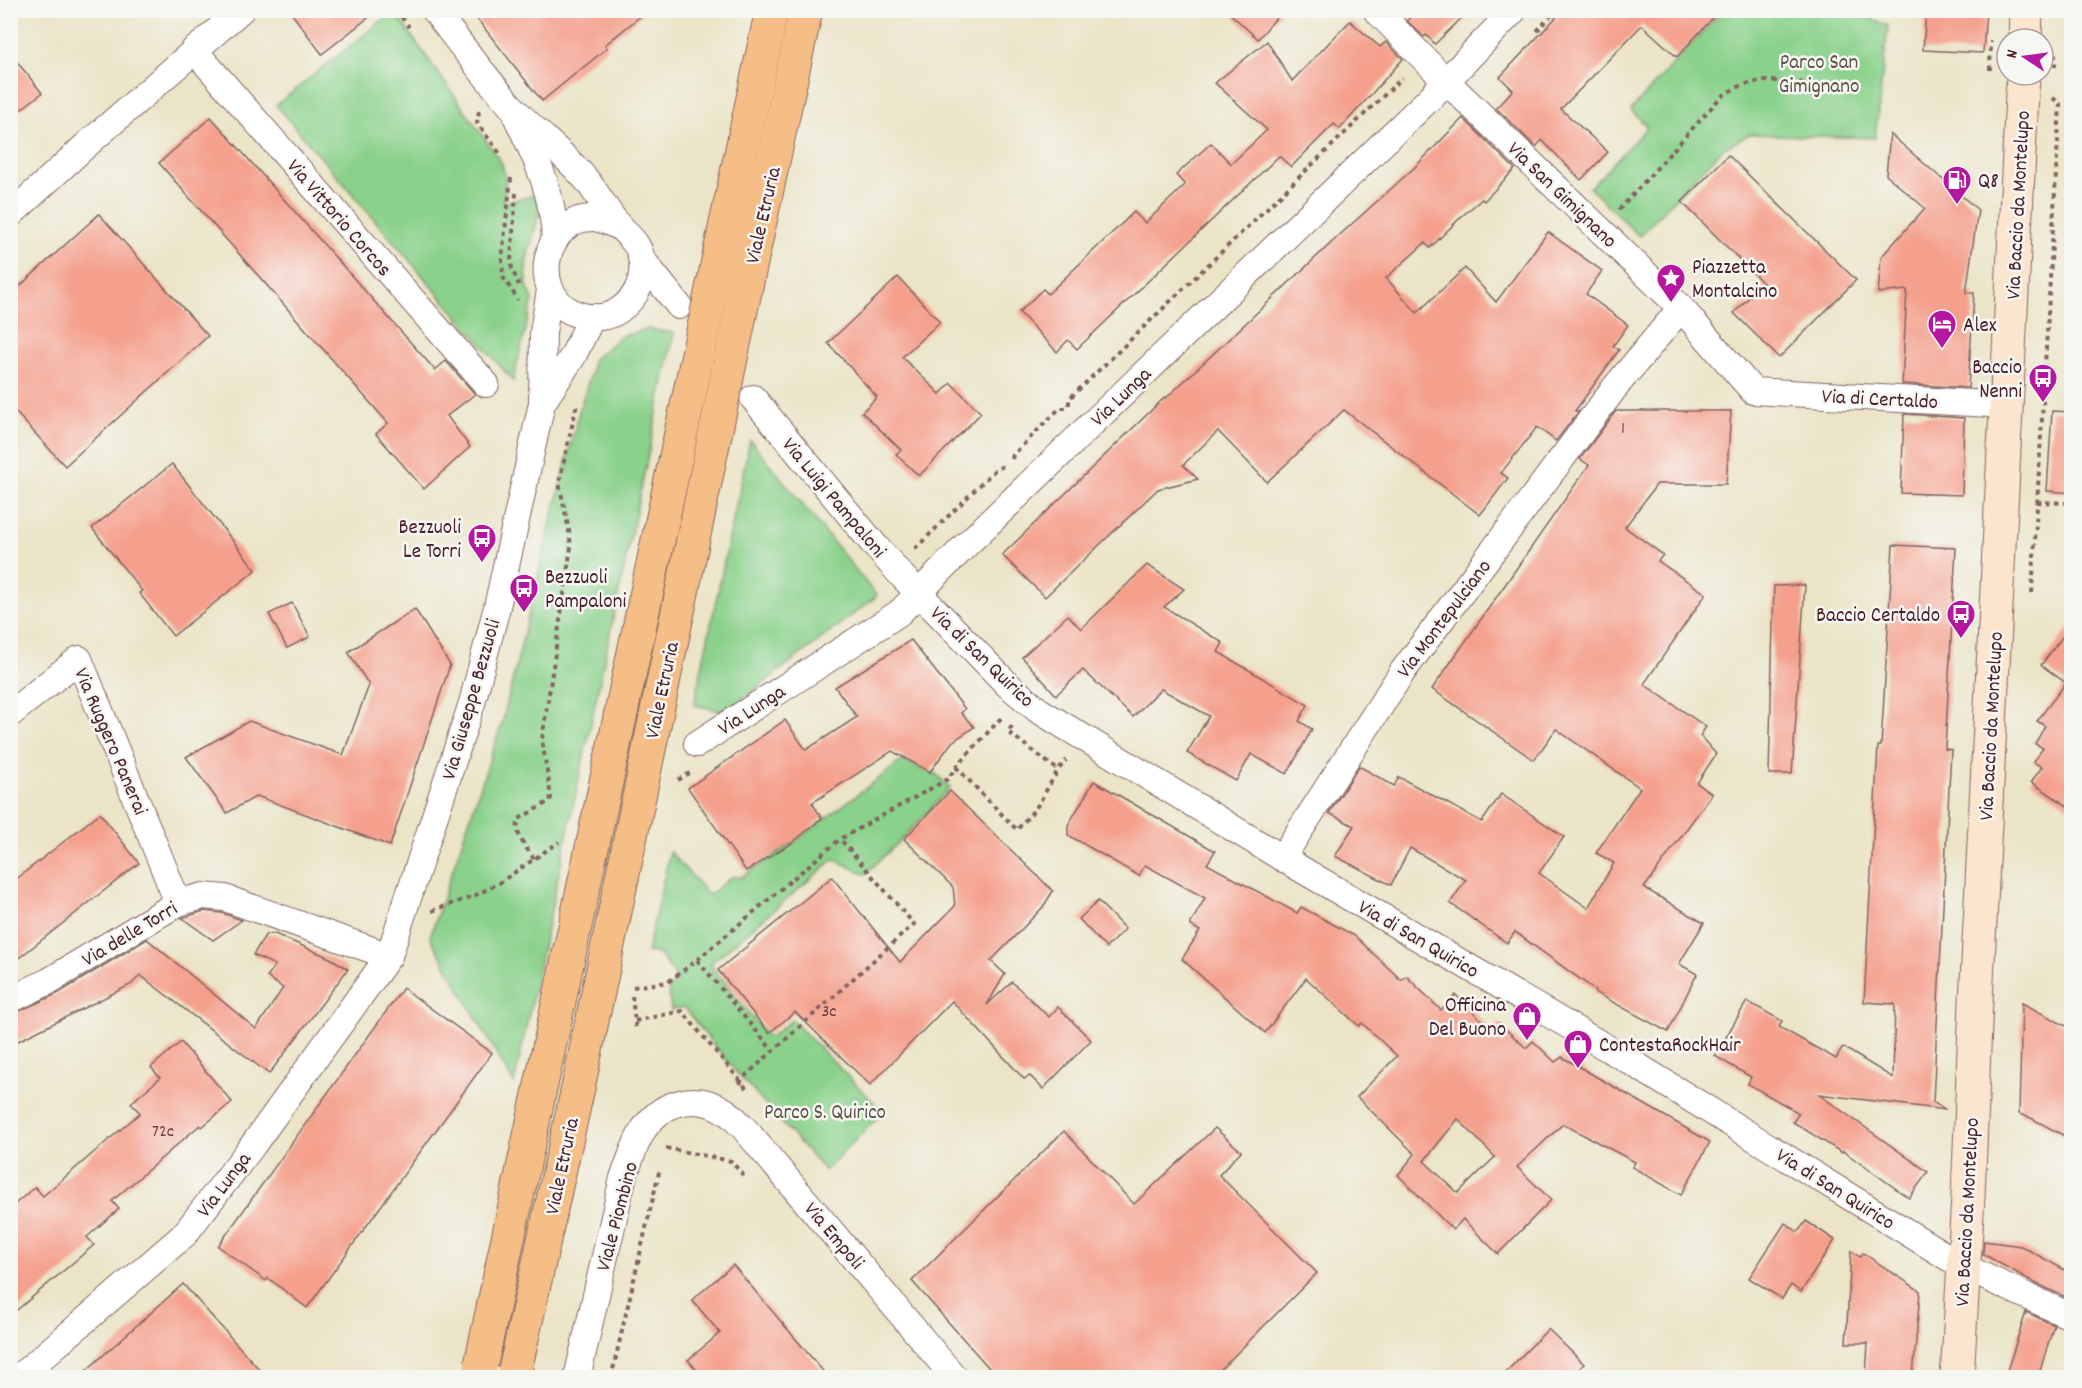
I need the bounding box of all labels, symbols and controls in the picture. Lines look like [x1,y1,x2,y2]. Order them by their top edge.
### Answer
north arrow [1995,27,2055,87]
text: N [2001,48,2025,61]
park label: Parco San Gimignano [1779,49,1859,103]
street label: Via Baccio da Montelupo [2000,110,2040,300]
street label: Via San Gimignano [1499,136,1623,257]
street label: Via Vittorio Corcos [278,154,397,284]
street label: Viale Etruria [739,163,791,267]
fuel station icon: Q8 [1941,164,1973,206]
place label: Q8 [1978,168,1999,198]
place label: Piazzetta Montalcino [1692,254,1777,308]
place icon: Piazzetta Montalcino [1655,262,1687,304]
hotel icon: Alex [1926,308,1958,350]
place label: Alex [1963,312,1997,342]
place label: Baccio Nenni [1972,354,2022,408]
street label: Via Lunga [1085,361,1160,435]
bus stop icon: Baccio Nenni [2027,362,2059,404]
street label: Via di Certaldo [1821,383,1939,419]
house number: 1 [1621,417,1625,442]
street label: Via Luigi Pampaloni [773,432,892,566]
place label: Bezzuoli Le Torri [399,514,461,568]
bus stop icon: Bezzuoli Le Torri [466,522,498,564]
street label: Via Montepulciano [1391,554,1500,685]
place label: Bezzuoli Pampaloni [545,564,626,618]
bus stop icon: Bezzuoli Pampaloni [508,572,540,614]
bus stop icon: Baccio Certaldo [1945,598,1977,640]
street label: Via di San Quirico [922,600,1040,716]
place label: Baccio Certaldo [1816,602,1940,632]
street label: Via Giuseppe Bezzuoli [436,616,510,784]
street label: Via Baccio da Montelupo [1973,631,2013,821]
street label: Viale Etruria [639,638,689,742]
street label: Via Ruggero Panerai [65,664,154,821]
street label: Via Lunga [713,678,793,745]
street label: Via di San Quirico [1351,894,1484,987]
street label: Via delle Torri [77,895,184,976]
place label: Officina Del Buono [1429,992,1507,1046]
house number: 3c [821,1000,837,1025]
shop icon: Officina Del Buono [1511,1000,1543,1042]
shop icon: ContestaRockHair [1562,1028,1594,1070]
place label: ContestaRockHair [1599,1032,1741,1062]
park label: Parco S. Quirico [764,1099,886,1129]
street label: Viale Etruria [539,1114,589,1218]
street label: Via Baccio da Montelupo [1949,1117,1989,1307]
house number: 72c [152,1120,174,1145]
street label: Via di San Quirico [1769,1142,1900,1239]
street label: Via Lunga [191,1146,261,1225]
street label: Viale Piombino [590,1159,648,1275]
street label: Via Empoli [795,1196,870,1277]

